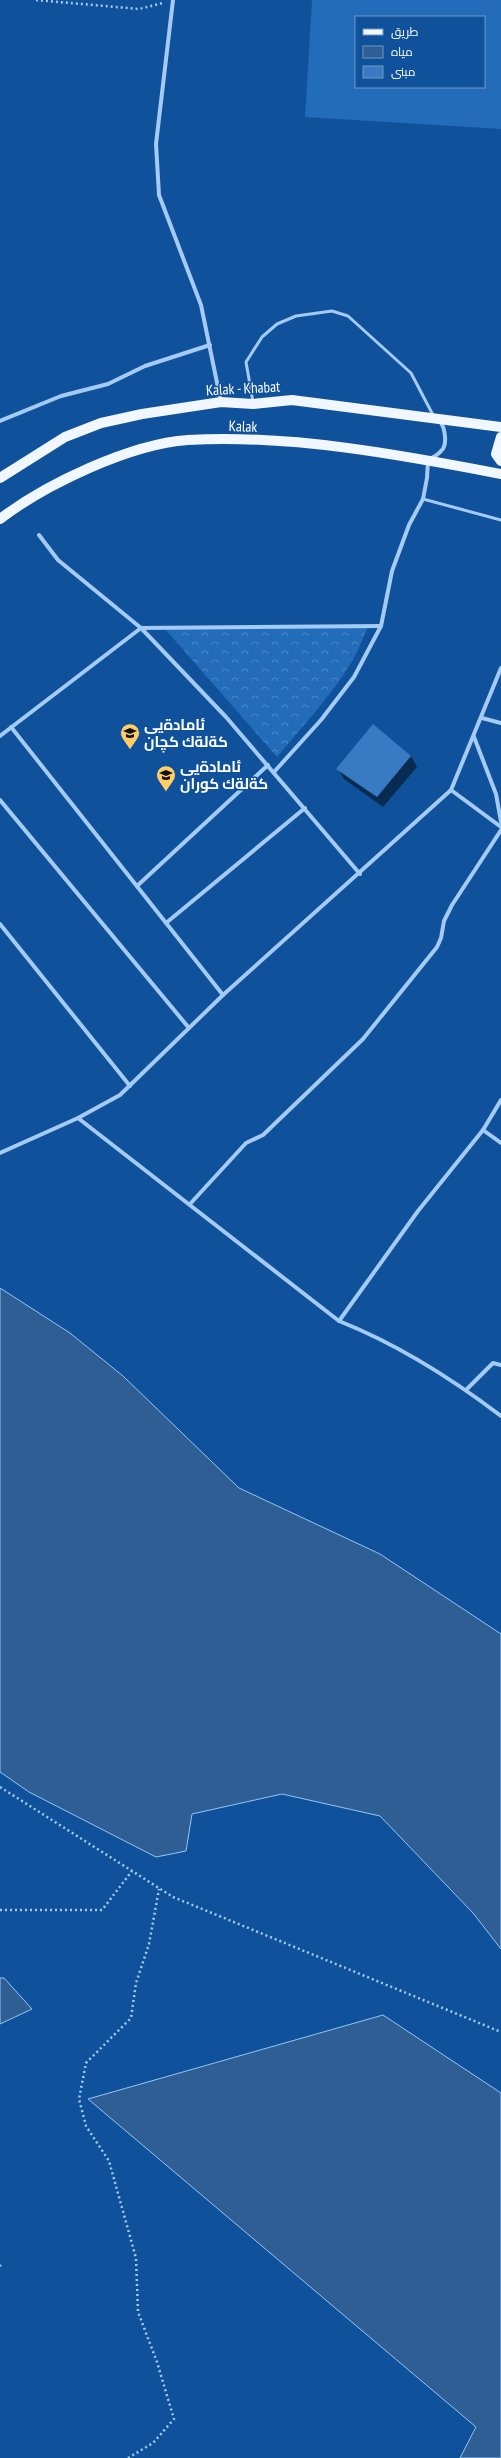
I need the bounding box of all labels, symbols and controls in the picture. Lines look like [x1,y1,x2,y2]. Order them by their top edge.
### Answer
legend [355,16,485,88]
text: طريق [391,24,419,39]
text: مياه [391,44,413,59]
text: مبنى [391,64,416,79]
street label: Kalak - Khabat [205,377,281,399]
street label: Kalak [228,416,258,436]
place label: ئامادةيى كةلةك كچان [144,715,228,753]
school or university icon: ئامادةيى كةلةك كچان [119,722,141,750]
place label: ئامادةيى كةلةك كوران [180,757,268,793]
school or university icon: ئامادةيى كةلةك كوران [155,764,177,792]

